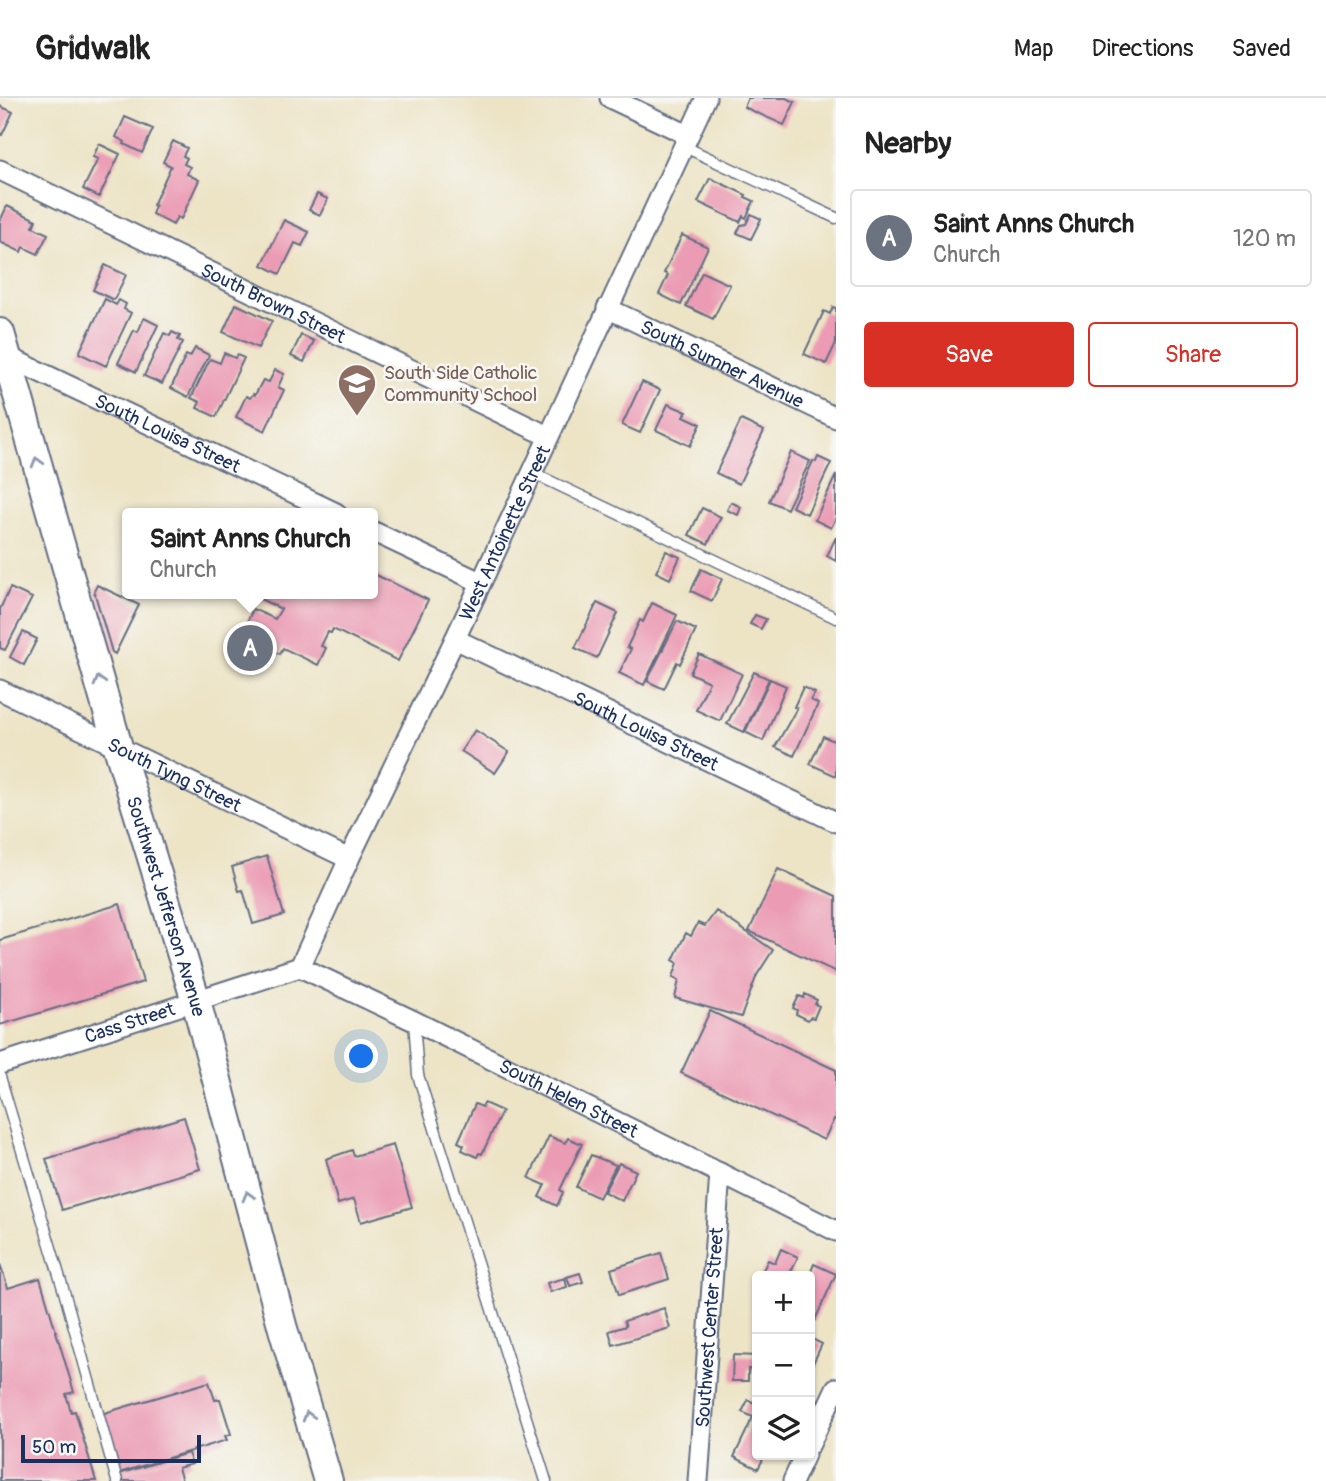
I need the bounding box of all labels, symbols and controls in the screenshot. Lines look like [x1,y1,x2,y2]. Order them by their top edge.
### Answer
text: Gridwalk [35,28,150,69]
text: Map [1014,34,1054,63]
text: Directions [1092,34,1193,63]
text: Saved [1231,34,1291,63]
text: Nearby [864,125,951,162]
text: Saint Anns Church [933,208,1134,240]
text: A [882,224,896,253]
text: 120 m [1233,224,1296,253]
text: Church [933,240,1000,269]
street label: South Brown Street [197,258,350,349]
street label: South Sumner Avenue [637,315,808,414]
button: Save [864,322,1074,387]
button: Share [1088,322,1298,387]
place label: South Side Catholic Community School [384,361,538,407]
school or university icon: South Side Catholic Community School [336,362,378,417]
street label: South Louisa Street [91,389,245,479]
street label: West Antoinette Street [454,441,556,625]
one-way arrow [31,456,45,468]
popup [122,508,378,599]
text: Saint Anns Church [149,523,351,555]
text: Church [149,555,217,584]
pin: A [227,622,273,674]
one-way arrow [93,675,107,687]
street label: South Louisa Street [569,687,723,777]
street label: South Tyng Street [103,733,245,818]
street label: Southwest Jefferson Avenue [121,794,211,1020]
street label: Cass Street [82,997,178,1049]
your location [344,1039,378,1073]
street label: South Helen Street [495,1054,642,1144]
one-way arrow [242,1191,256,1203]
street label: Southwest Center Street [691,1226,729,1428]
map controls [752,1271,815,1460]
button: + [752,1271,815,1334]
button: − [752,1334,815,1397]
button: layers [752,1397,815,1460]
one-way arrow [302,1410,317,1422]
scale bar [21,1432,201,1464]
text: 50 m [32,1435,76,1459]

